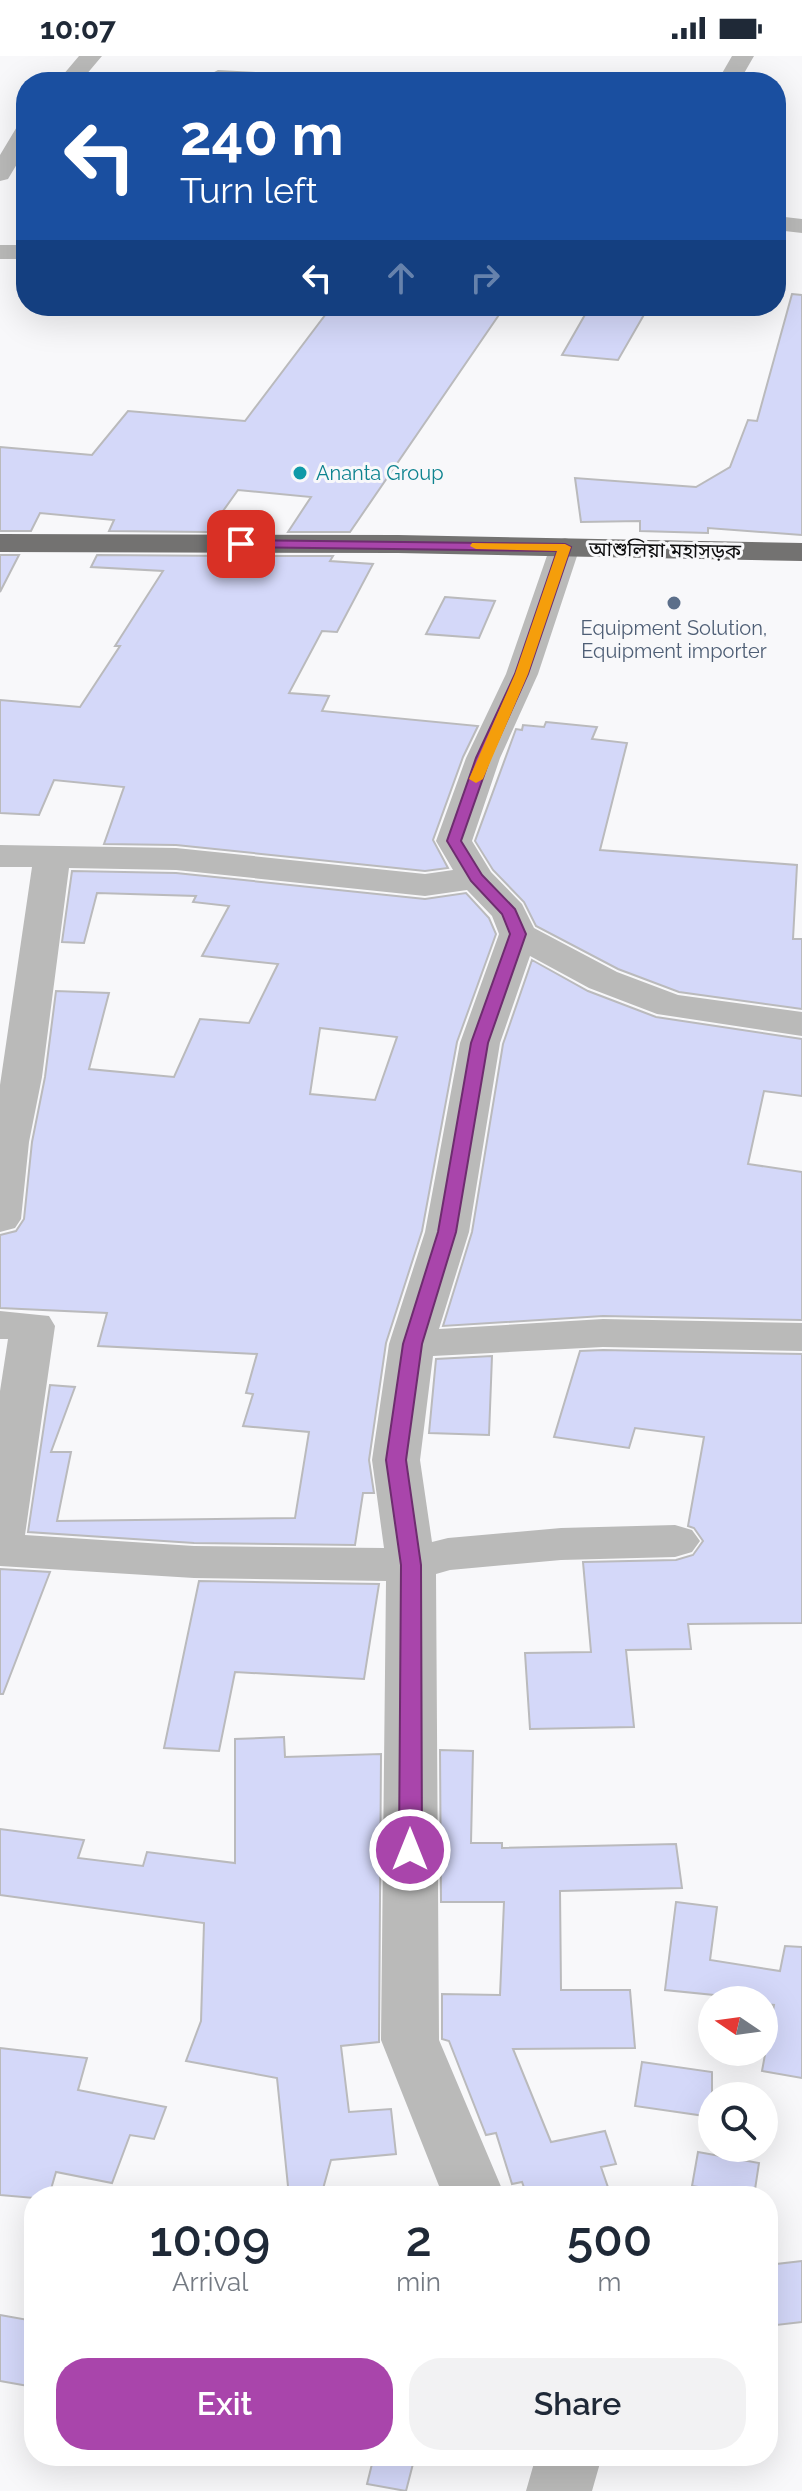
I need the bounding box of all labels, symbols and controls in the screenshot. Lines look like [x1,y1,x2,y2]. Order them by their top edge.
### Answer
text: 10:07 [40,11,116,46]
text: 240 m [180,102,344,168]
icon: left [48,104,152,208]
text: Turn left [180,169,318,211]
icon: left [295,256,339,300]
icon: ahead [379,256,423,300]
icon: right [463,256,507,300]
place label: Ananta Group [316,461,443,485]
marker: Ananta Group [291,464,309,482]
pin [207,510,275,578]
icon: arrive [219,522,263,566]
street label: আশুলিয়া মহাসড়ক [588,537,742,563]
marker: Equipment Solution, Equipment importer [665,594,683,612]
place label: Equipment Solution, Equipment importer [581,616,767,663]
position arrow [368,1808,452,1892]
north arrow [698,1986,778,2066]
map controls [698,1986,778,2162]
button: search [698,2082,778,2162]
text: 10:09 [150,2211,270,2267]
text: 2 [405,2211,432,2267]
text: 500 [567,2211,652,2267]
text: Arrival [172,2267,248,2297]
text: min [396,2267,441,2297]
text: m [598,2267,621,2297]
button: Exit [56,2358,393,2450]
button: Share [409,2358,746,2450]

